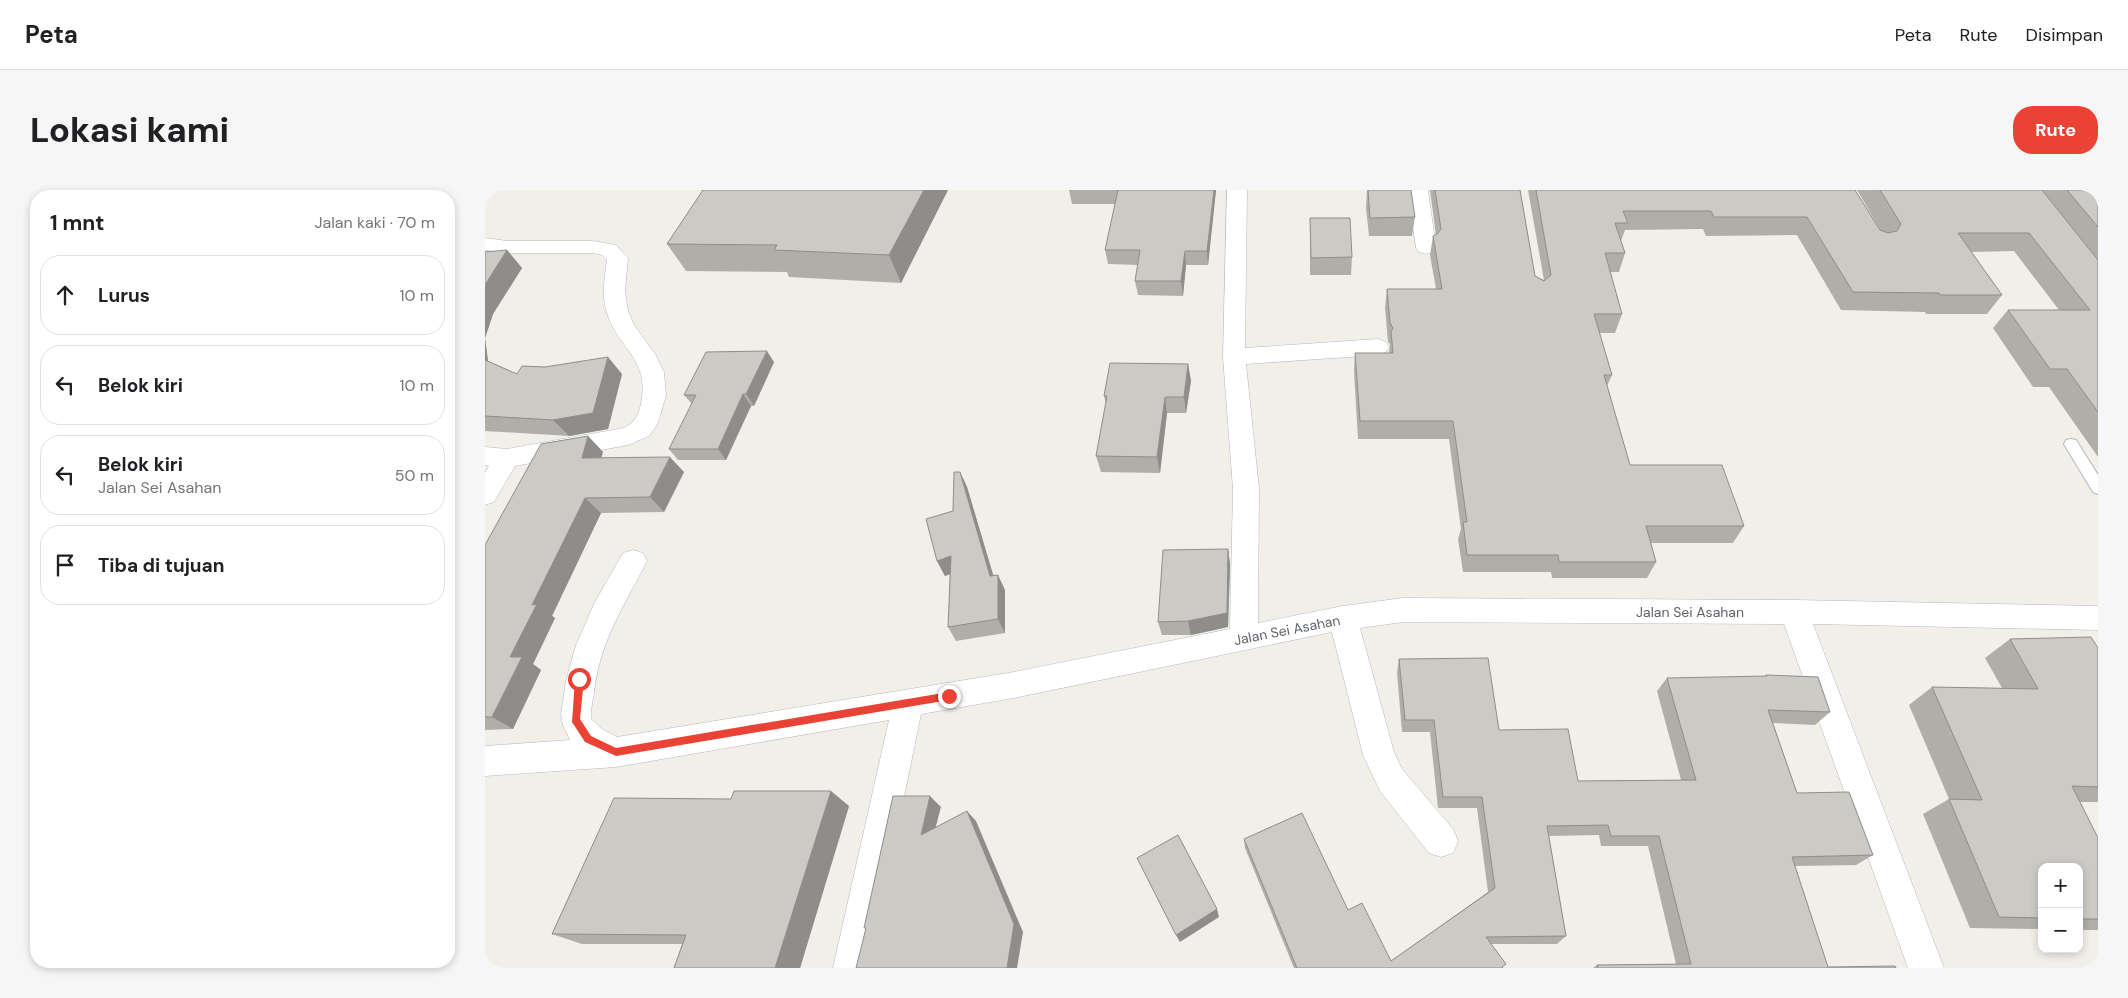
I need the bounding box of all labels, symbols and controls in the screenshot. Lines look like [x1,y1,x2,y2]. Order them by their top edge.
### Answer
text: Peta [25,19,78,50]
text: Peta [1895,23,1931,47]
text: Rute [1959,23,1998,47]
text: Disimpan [2026,23,2103,47]
button: Rute [2013,106,2098,154]
text: Lokasi kami [30,107,229,153]
text: 1 mnt [50,209,104,237]
text: Jalan kaki · 70 m [315,212,435,233]
icon: ahead [51,281,79,309]
text: Lurus [98,283,150,308]
text: 10 m [400,285,434,306]
icon: left [51,371,79,399]
text: Belok kiri [98,373,183,398]
text: 10 m [400,375,434,396]
text: Belok kiri [98,452,183,477]
icon: left [51,461,79,489]
text: 50 m [395,465,434,486]
text: Jalan Sei Asahan [98,477,221,498]
icon: arrive [51,551,79,579]
text: Tiba di tujuan [98,553,224,578]
street label: Jalan Sei Asahan [1636,603,1744,621]
street label: Jalan Sei Asahan [1232,611,1342,649]
route start [568,668,591,691]
route end [938,685,961,708]
map controls [2038,863,2083,953]
button: + [2038,863,2083,908]
button: − [2038,908,2083,953]

